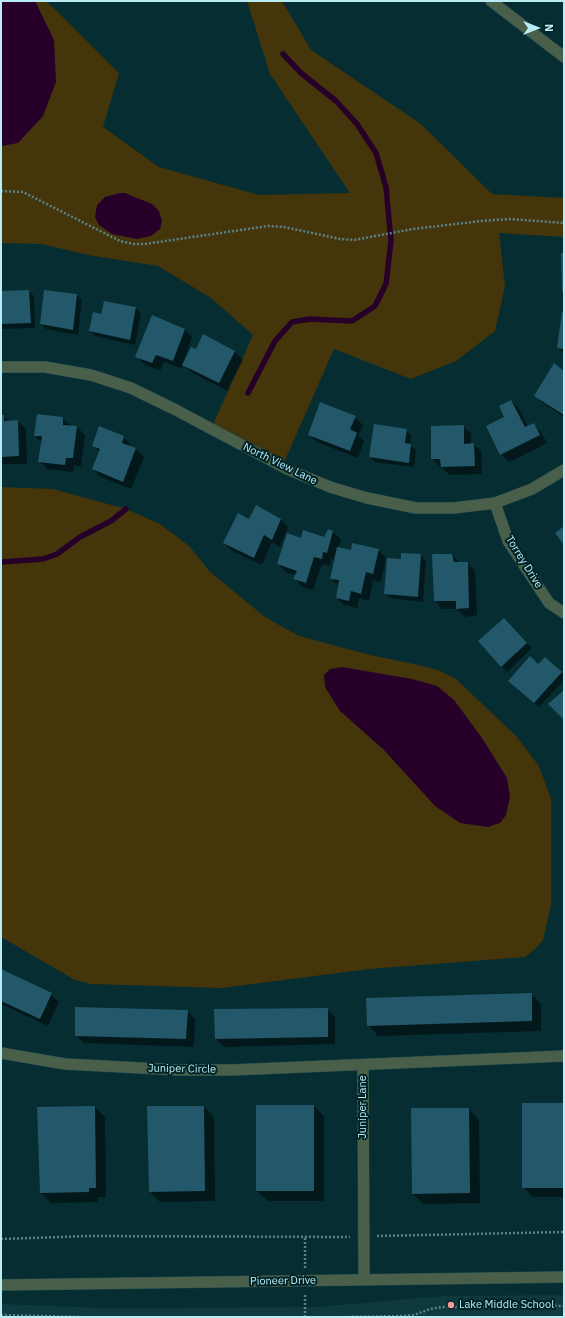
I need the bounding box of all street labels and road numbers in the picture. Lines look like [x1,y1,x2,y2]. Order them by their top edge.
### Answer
street label: North View Lane [241,440,319,488]
street label: Torrey Drive [503,533,545,591]
street label: Juniper Circle [148,1062,216,1076]
street label: Juniper Lane [356,1075,370,1139]
street label: Pioneer Drive [250,1274,316,1288]

